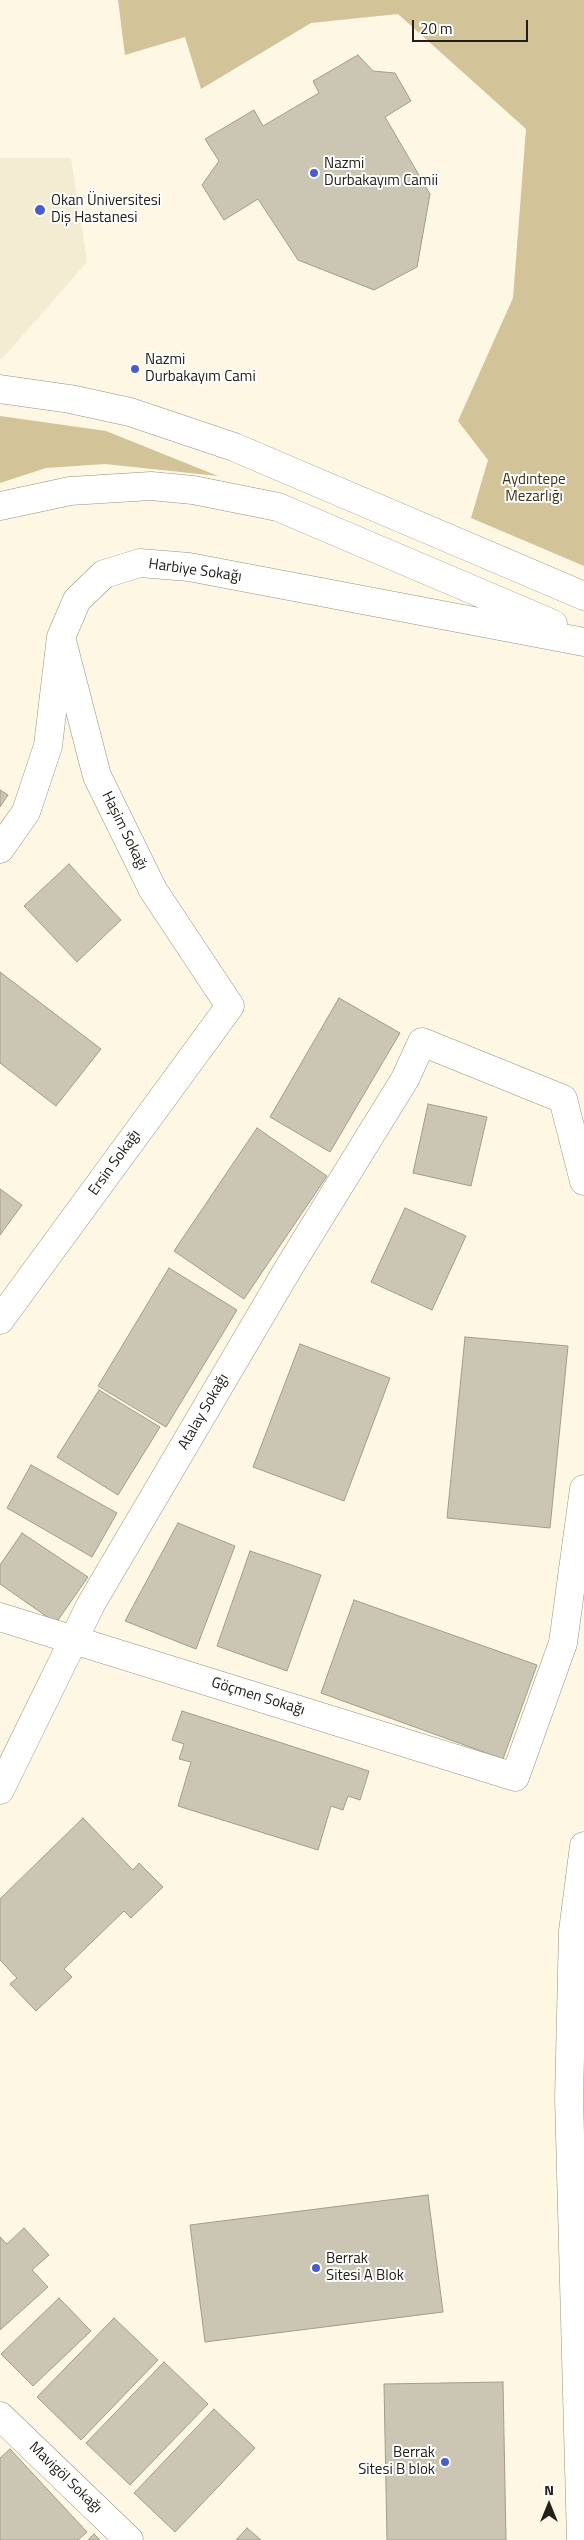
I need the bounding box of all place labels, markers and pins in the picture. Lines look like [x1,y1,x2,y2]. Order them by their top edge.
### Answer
place label: Nazmi Durbakayım Camii [324,155,438,190]
marker: Nazmi Durbakayım Camii [308,167,320,179]
place label: Okan Üniversitesi Diş Hastanesi [51,192,161,227]
marker: Okan Üniversitesi Diş Hastanesi [33,203,47,217]
place label: Nazmi Durbakayım Cami [145,351,256,386]
marker: Nazmi Durbakayım Cami [129,363,141,375]
place label: Berrak Sitesi A Blok [326,2250,404,2285]
marker: Berrak Sitesi A Blok [310,2262,322,2274]
place label: Berrak Sitesi B blok [358,2444,435,2479]
marker: Berrak Sitesi B blok [439,2456,451,2468]

